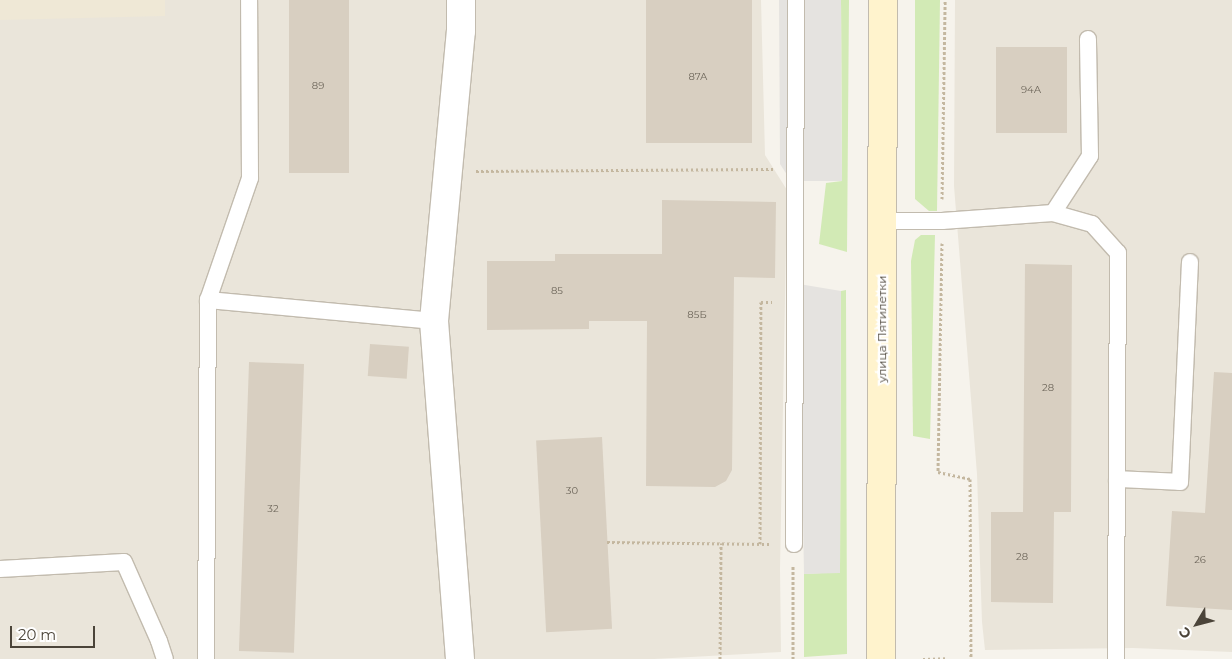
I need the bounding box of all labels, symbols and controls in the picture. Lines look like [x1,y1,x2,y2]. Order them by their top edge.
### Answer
house number: 87А [688,71,708,83]
house number: 89 [312,80,324,92]
house number: 94А [1021,84,1041,96]
street label: улица Пятилетки [875,275,889,383]
house number: 85 [551,285,563,297]
house number: 85Б [687,309,707,321]
house number: 28 [1042,382,1054,394]
house number: 30 [566,485,578,497]
house number: 32 [267,503,279,515]
house number: 28 [1016,551,1028,563]
house number: 26 [1194,554,1206,566]
north arrow [1172,599,1222,649]
scale bar [12,616,98,648]
text: С [1175,624,1195,643]
text: 20 m [18,625,56,644]

